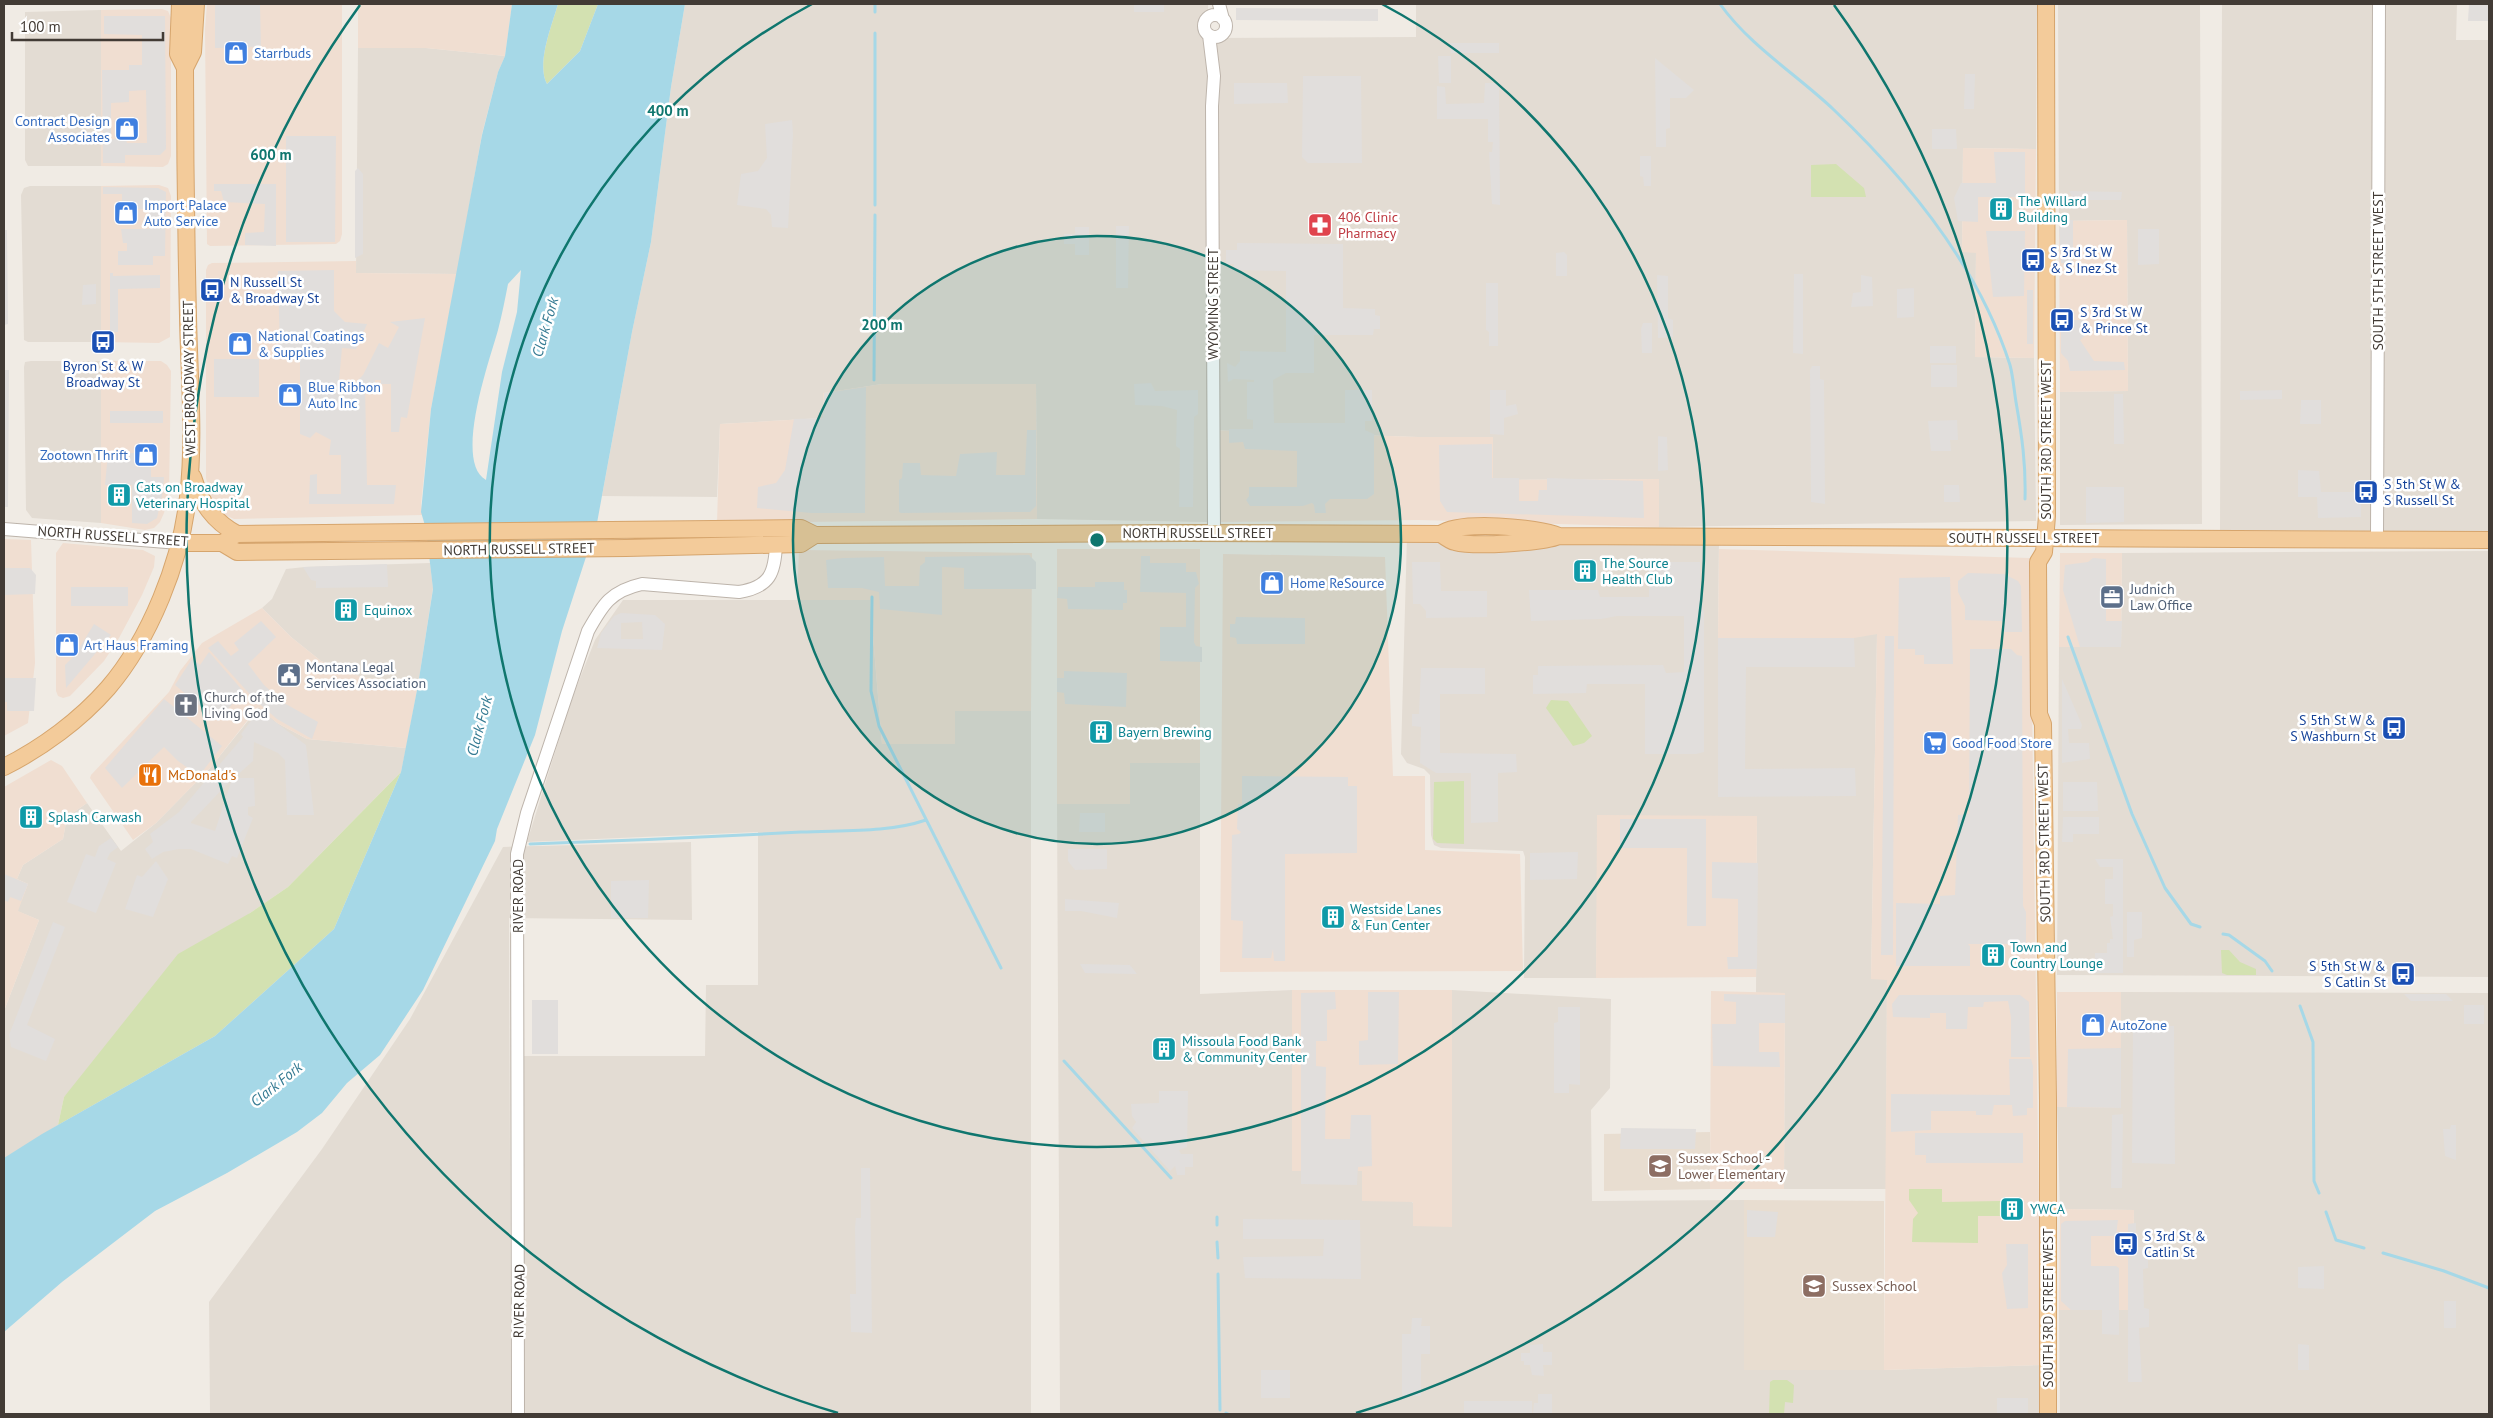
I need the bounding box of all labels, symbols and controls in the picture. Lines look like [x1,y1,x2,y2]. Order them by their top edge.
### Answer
scale bar [12,10,164,42]
text: 100 m [20,17,61,36]
shop icon: Starrbuds [223,40,249,66]
place label: Starrbuds [254,44,311,62]
text: 400 m [647,101,689,120]
place label: Contract Design Associates [15,112,110,146]
shop icon: Contract Design Associates [114,116,140,142]
text: 600 m [250,145,292,164]
street label: SOUTH 5TH STREET WEST [2369,191,2387,351]
place label: The Willard Building [2018,192,2087,226]
place label: Import Palace Auto Service [144,196,227,230]
building icon: The Willard Building [1988,196,2014,222]
shop icon: Import Palace Auto Service [113,200,139,226]
place label: 406 Clinic Pharmacy [1338,208,1398,242]
pharmacy icon: 406 Clinic Pharmacy [1307,212,1333,238]
place label: S 3rd St W & S Inez St [2050,243,2117,277]
bus stop icon: S 3rd St W & S Inez St [2020,247,2046,273]
street label: WYOMING STREET [1204,248,1222,360]
place label: N Russell St & Broadway St [230,273,319,307]
bus stop icon: N Russell St & Broadway St [199,277,225,303]
water label: Clark Fork [527,294,563,359]
street label: WEST BROADWAY STREET [179,300,199,456]
place label: S 3rd St W & Prince St [2080,303,2148,337]
bus stop icon: S 3rd St W & Prince St [2049,307,2075,333]
text: 200 m [861,315,903,334]
place label: National Coatings & Supplies [258,327,364,361]
bus stop icon: Byron St & W Broadway St [90,329,116,355]
shop icon: National Coatings & Supplies [227,331,253,357]
place label: Byron St & W Broadway St [63,357,144,391]
street label: SOUTH 3RD STREET WEST [2037,360,2055,520]
place label: Blue Ribbon Auto Inc [308,378,381,412]
shop icon: Blue Ribbon Auto Inc [277,382,303,408]
shop icon: Zootown Thrift [133,442,159,468]
place label: Zootown Thrift [40,446,128,464]
place label: S 5th St W & S Russell St [2384,475,2461,509]
place label: Cats on Broadway Veterinary Hospital [135,478,250,512]
bus stop icon: S 5th St W & S Russell St [2353,479,2379,505]
building icon: Cats on Broadway Veterinary Hospital [106,482,132,508]
street label: NORTH RUSSELL STREET [37,522,189,550]
street label: NORTH RUSSELL STREET [1122,524,1274,542]
street label: SOUTH RUSSELL STREET [1949,529,2100,547]
centre of rings [1088,531,1106,549]
street label: NORTH RUSSELL STREET [443,539,595,559]
place label: The Source Health Club [1602,554,1673,588]
building icon: The Source Health Club [1572,558,1598,584]
shop icon: Home ReSource [1259,570,1285,596]
place label: Home ReSource [1290,574,1384,592]
place label: Judnich Law Office [2129,580,2192,614]
office icon: Judnich Law Office [2099,584,2125,610]
building icon: Equinox [333,597,359,623]
place label: Equinox [364,601,412,619]
shop icon: Art Haus Framing [54,632,80,658]
place label: Art Haus Framing [84,636,189,654]
place label: Montana Legal Services Association [306,658,426,692]
public building icon: Montana Legal Services Association [276,662,302,688]
place label: Church of the Living God [204,688,285,722]
church icon: Church of the Living God [173,692,199,718]
water label: Clark Fork [462,693,496,758]
place label: S 5th St W & S Washburn St [2290,711,2376,745]
bus stop icon: S 5th St W & S Washburn St [2381,715,2407,741]
building icon: Bayern Brewing [1088,719,1114,745]
place label: Bayern Brewing [1118,723,1212,741]
supermarket icon: Good Food Store [1922,730,1948,756]
place label: Good Food Store [1952,734,2052,752]
restaurant icon: McDonald's [137,762,163,788]
street label: SOUTH 3RD STREET WEST [2034,763,2054,923]
place label: McDonald's [168,766,236,784]
building icon: Splash Carwash [18,804,44,830]
place label: Splash Carwash [48,808,142,826]
street label: RIVER ROAD [509,859,527,933]
place label: Westside Lanes & Fun Center [1350,900,1441,934]
building icon: Westside Lanes & Fun Center [1320,904,1346,930]
place label: Town and Country Lounge [2010,938,2103,972]
building icon: Town and Country Lounge [1980,942,2006,968]
place label: S 5th St W & S Catlin St [2309,957,2386,991]
bus stop icon: S 5th St W & S Catlin St [2390,961,2416,987]
shop icon: AutoZone [2080,1012,2106,1038]
place label: AutoZone [2110,1016,2167,1034]
place label: Missoula Food Bank & Community Center [1182,1032,1307,1066]
building icon: Missoula Food Bank & Community Center [1151,1036,1177,1062]
water label: Clark Fork [246,1057,307,1111]
place label: Sussex School - Lower Elementary [1678,1149,1786,1183]
school or university icon: Sussex School - Lower Elementary [1647,1153,1673,1179]
building icon: YWCA [1999,1196,2025,1222]
place label: YWCA [2030,1200,2066,1218]
place label: S 3rd St & Catlin St [2144,1227,2206,1261]
street label: SOUTH 3RD STREET WEST [2039,1228,2057,1388]
bus stop icon: S 3rd St & Catlin St [2113,1231,2139,1257]
street label: RIVER ROAD [509,1264,529,1338]
school or university icon: Sussex School [1801,1273,1827,1299]
place label: Sussex School [1832,1277,1917,1295]

